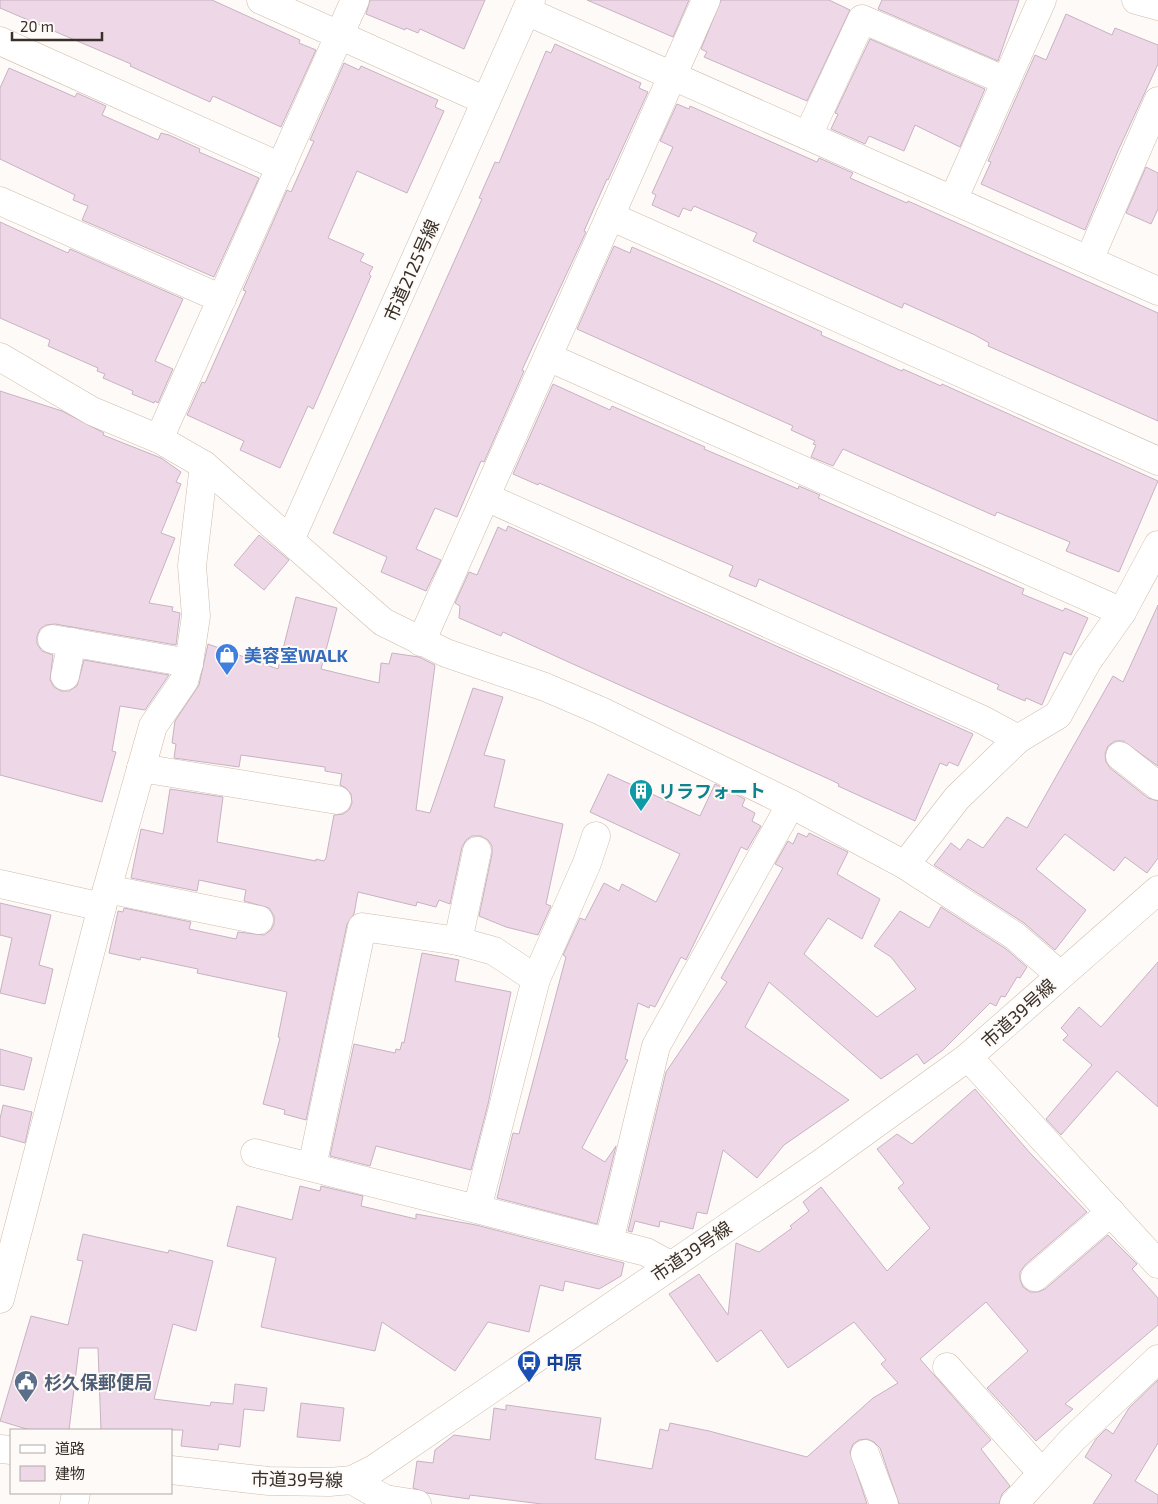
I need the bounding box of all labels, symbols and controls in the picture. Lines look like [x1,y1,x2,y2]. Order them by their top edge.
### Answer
scale bar [12,10,102,42]
text: 20 m [20,17,54,35]
street label: 市道2125号線 [379,216,443,324]
shop icon: 美容室WALK [214,642,240,676]
place label: 美容室WALK [244,644,349,666]
building icon: リラフォート [628,778,654,812]
place label: リラフォート [658,780,766,802]
street label: 市道39号線 [976,974,1060,1052]
street label: 市道39号線 [647,1216,735,1286]
bus stop icon: 中原 [516,1349,542,1383]
place label: 中原 [546,1351,582,1373]
public building icon: 杉久保郵便局 [13,1369,39,1403]
place label: 杉久保郵便局 [44,1371,152,1393]
legend [10,1429,172,1494]
text: 道路 [55,1439,85,1457]
text: 建物 [55,1464,85,1482]
street label: 市道39号線 [251,1467,343,1491]

